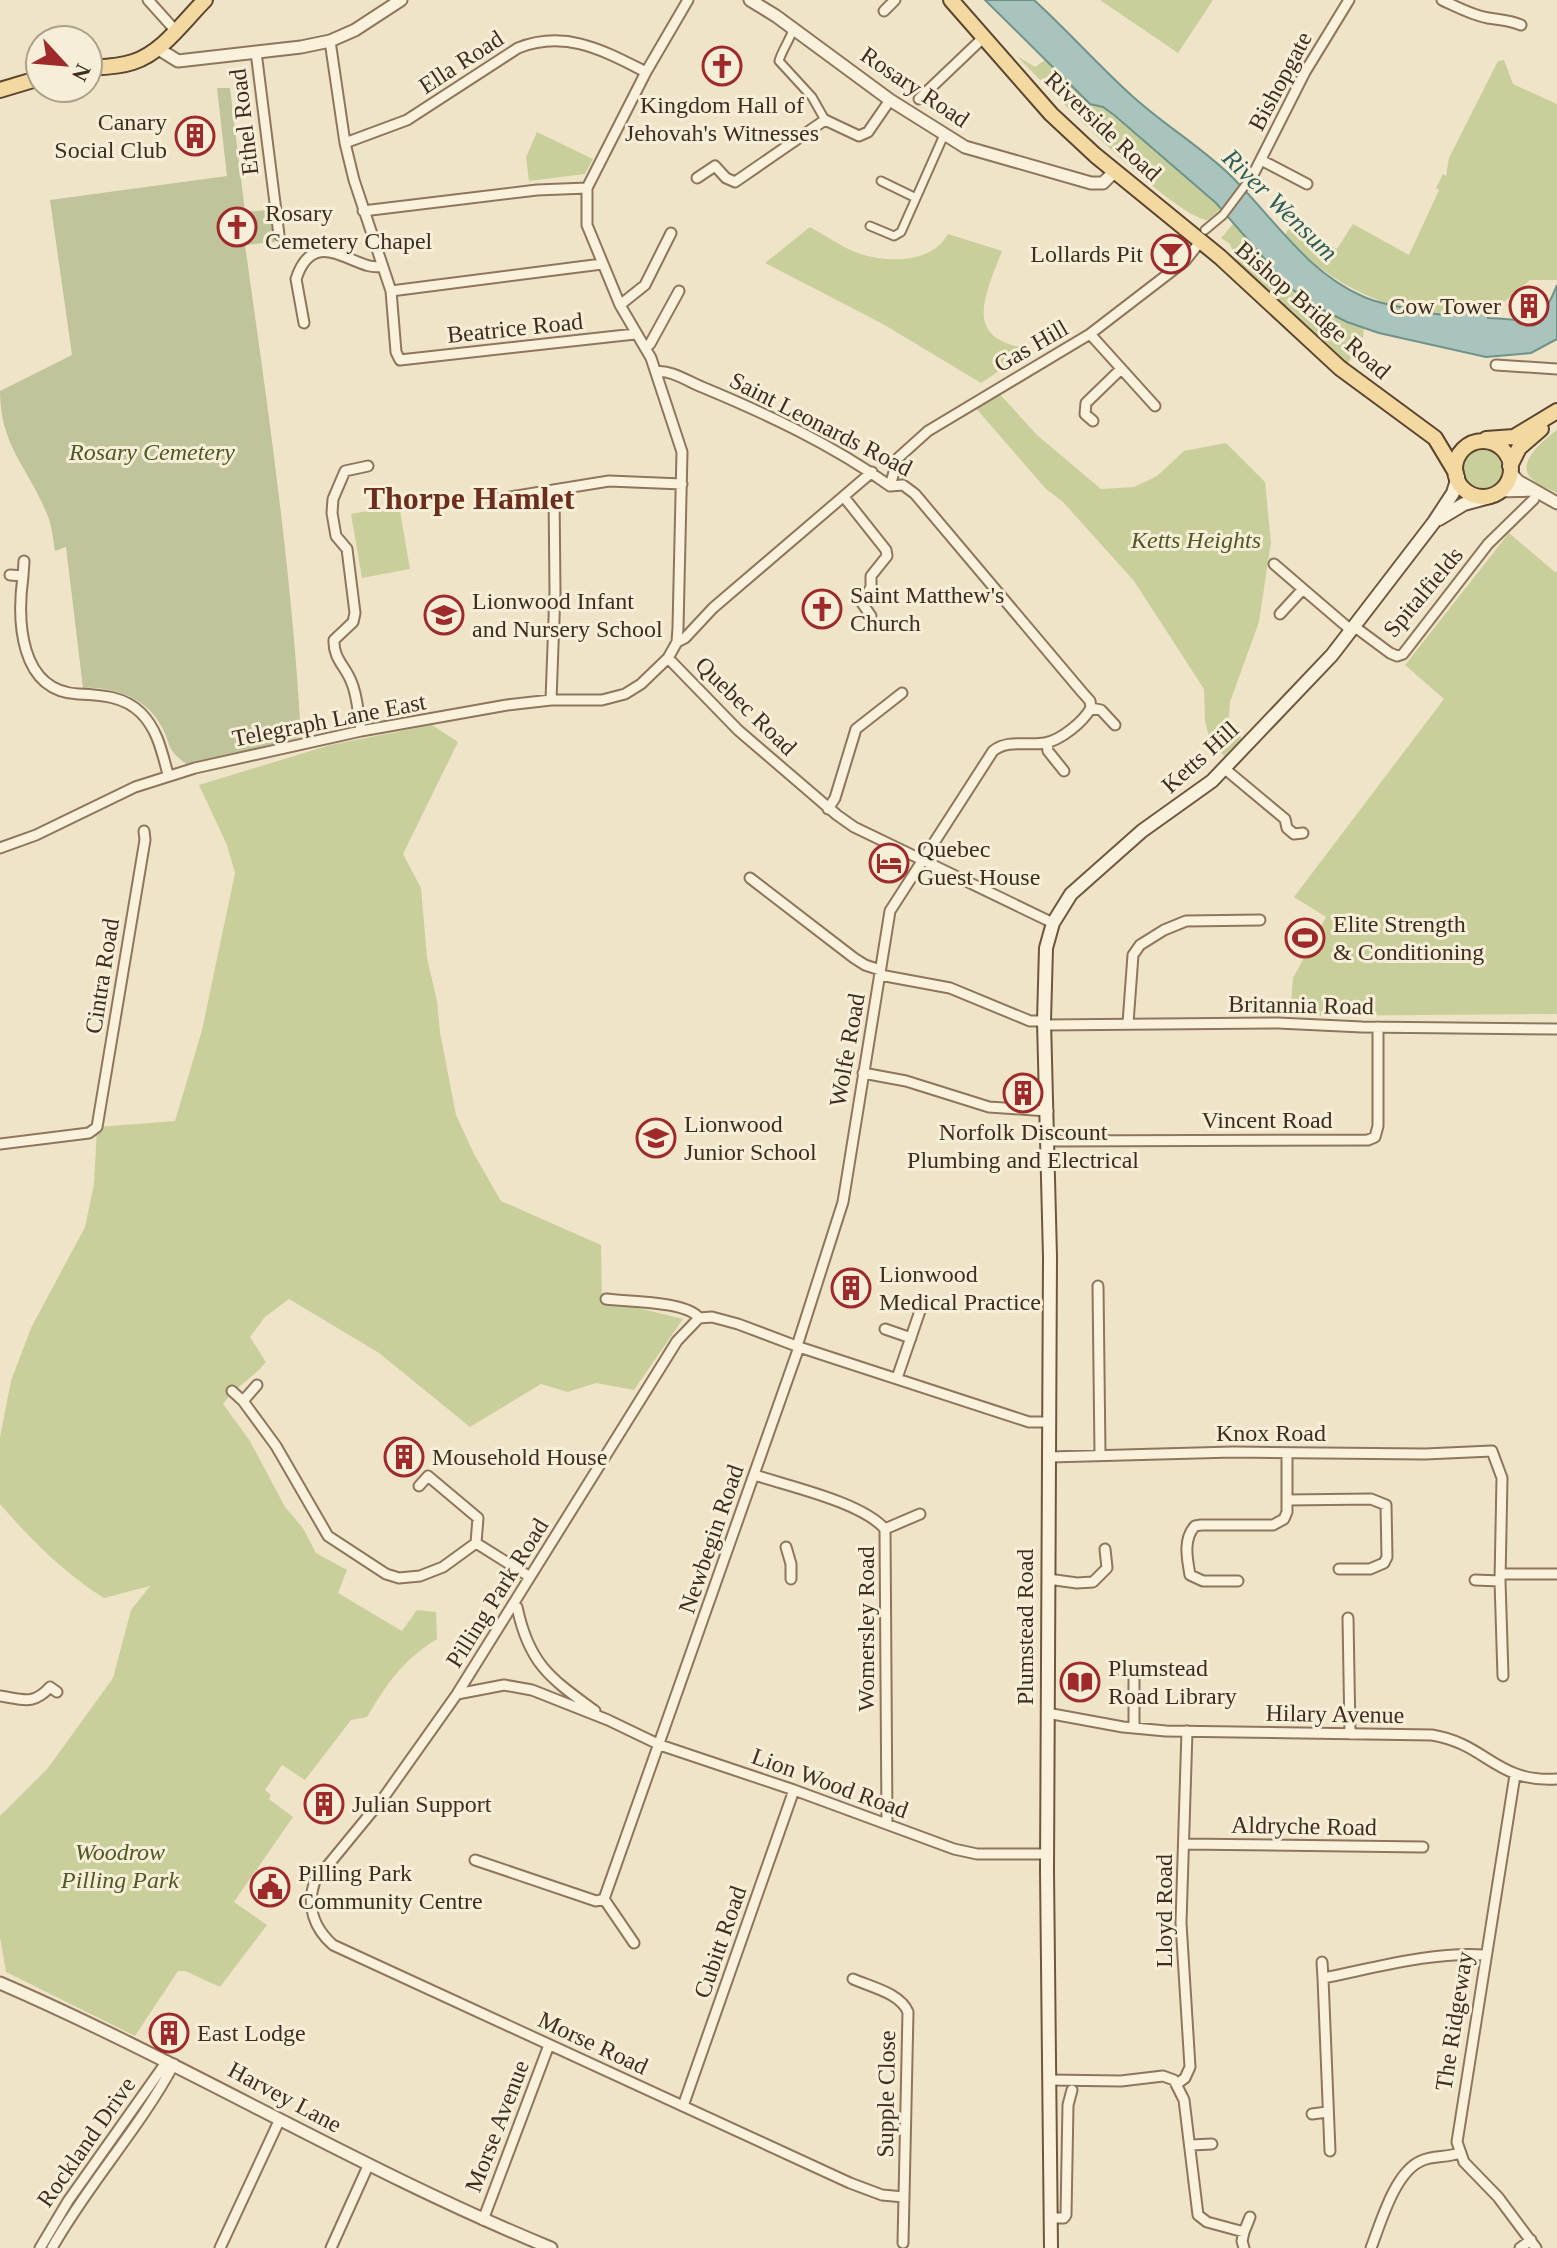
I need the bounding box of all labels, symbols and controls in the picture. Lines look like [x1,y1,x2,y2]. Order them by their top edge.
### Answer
north arrow [24,24,104,104]
street label: Ella Road [414,25,508,99]
street label: Bishopgate [1243,27,1317,135]
street label: Rosary Road [856,41,974,133]
church icon: Kingdom Hall of Jehovah's Witnesses [701,45,743,87]
text: N [67,60,96,85]
street label: Riverside Road [1040,66,1166,186]
street label: Ethel Road [225,67,263,177]
place label: Kingdom Hall of Jehovah's Witnesses [625,92,819,146]
place label: Canary Social Club [54,109,167,163]
building icon: Canary Social Club [174,115,216,157]
water label: River Wensum [1216,142,1343,267]
place label: Rosary Cemetery Chapel [265,200,433,254]
church icon: Rosary Cemetery Chapel [216,206,258,248]
bar icon: Lollards Pit [1150,233,1192,275]
street label: Bishop Bridge Road [1231,236,1395,384]
place label: Lollards Pit [1030,241,1143,267]
building icon: Cow Tower [1508,285,1550,327]
place label: Cow Tower [1389,293,1501,319]
street label: Beatrice Road [446,308,584,348]
street label: Gas Hill [990,314,1073,377]
street label: Saint Leonards Road [725,367,917,481]
park label: Rosary Cemetery [68,439,235,465]
district label: Thorpe Hamlet [364,480,575,516]
park label: Ketts Heights [1130,527,1261,553]
street label: Spitalfields [1378,542,1468,642]
place label: Saint Matthew's Church [850,582,1004,636]
place label: Lionwood Infant and Nursery School [472,588,663,642]
church icon: Saint Matthew's Church [801,588,843,630]
school or university icon: Lionwood Infant and Nursery School [423,594,465,636]
street label: Quebec Road [690,652,802,760]
street label: Telegraph Lane East [230,688,428,752]
street label: Ketts Hill [1156,716,1244,798]
place label: Quebec Guest House [917,836,1040,890]
hotel icon: Quebec Guest House [868,842,910,884]
place label: Elite Strength & Conditioning [1333,911,1484,965]
street label: Cintra Road [80,916,124,1036]
sports icon: Elite Strength & Conditioning [1284,917,1326,959]
street label: Wolfe Road [824,991,870,1109]
street label: Britannia Road [1228,991,1374,1019]
building icon: Norfolk Discount Plumbing and Electrical [1002,1072,1044,1114]
street label: Vincent Road [1201,1107,1333,1133]
place label: Lionwood Junior School [684,1111,817,1165]
school or university icon: Lionwood Junior School [635,1117,677,1159]
place label: Norfolk Discount Plumbing and Electrical [907,1119,1139,1173]
place label: Lionwood Medical Practice [879,1261,1041,1315]
building icon: Lionwood Medical Practice [830,1267,872,1309]
street label: Knox Road [1216,1420,1326,1446]
building icon: Mousehold House [383,1436,425,1478]
place label: Mousehold House [432,1444,607,1470]
street label: Newbegin Road [673,1461,749,1617]
street label: Pilling Park Road [441,1514,553,1672]
street label: Womersley Road [853,1546,879,1712]
street label: Plumstead Road [1012,1549,1038,1705]
place label: Plumstead Road Library [1108,1655,1237,1709]
library icon: Plumstead Road Library [1059,1661,1101,1703]
street label: Hilary Avenue [1265,1700,1405,1728]
street label: Lion Wood Road [748,1743,912,1823]
building icon: Julian Support [303,1783,345,1825]
place label: Julian Support [352,1791,492,1817]
street label: Aldryche Road [1231,1812,1377,1840]
park label: Woodrow Pilling Park [60,1839,179,1893]
street label: Lloyd Road [1151,1854,1177,1968]
place label: Pilling Park Community Centre [298,1860,483,1914]
public building icon: Pilling Park Community Centre [249,1866,291,1908]
street label: Cubitt Road [689,1883,751,2001]
street label: The Ridgeway [1430,1950,1478,2092]
street label: Morse Road [534,2006,652,2080]
building icon: East Lodge [148,2012,190,2054]
place label: East Lodge [197,2020,306,2046]
street label: Supple Close [872,2030,900,2158]
street label: Harvey Lane [224,2056,346,2138]
street label: Morse Avenue [460,2057,534,2195]
street label: Rockland Drive [32,2072,140,2212]

